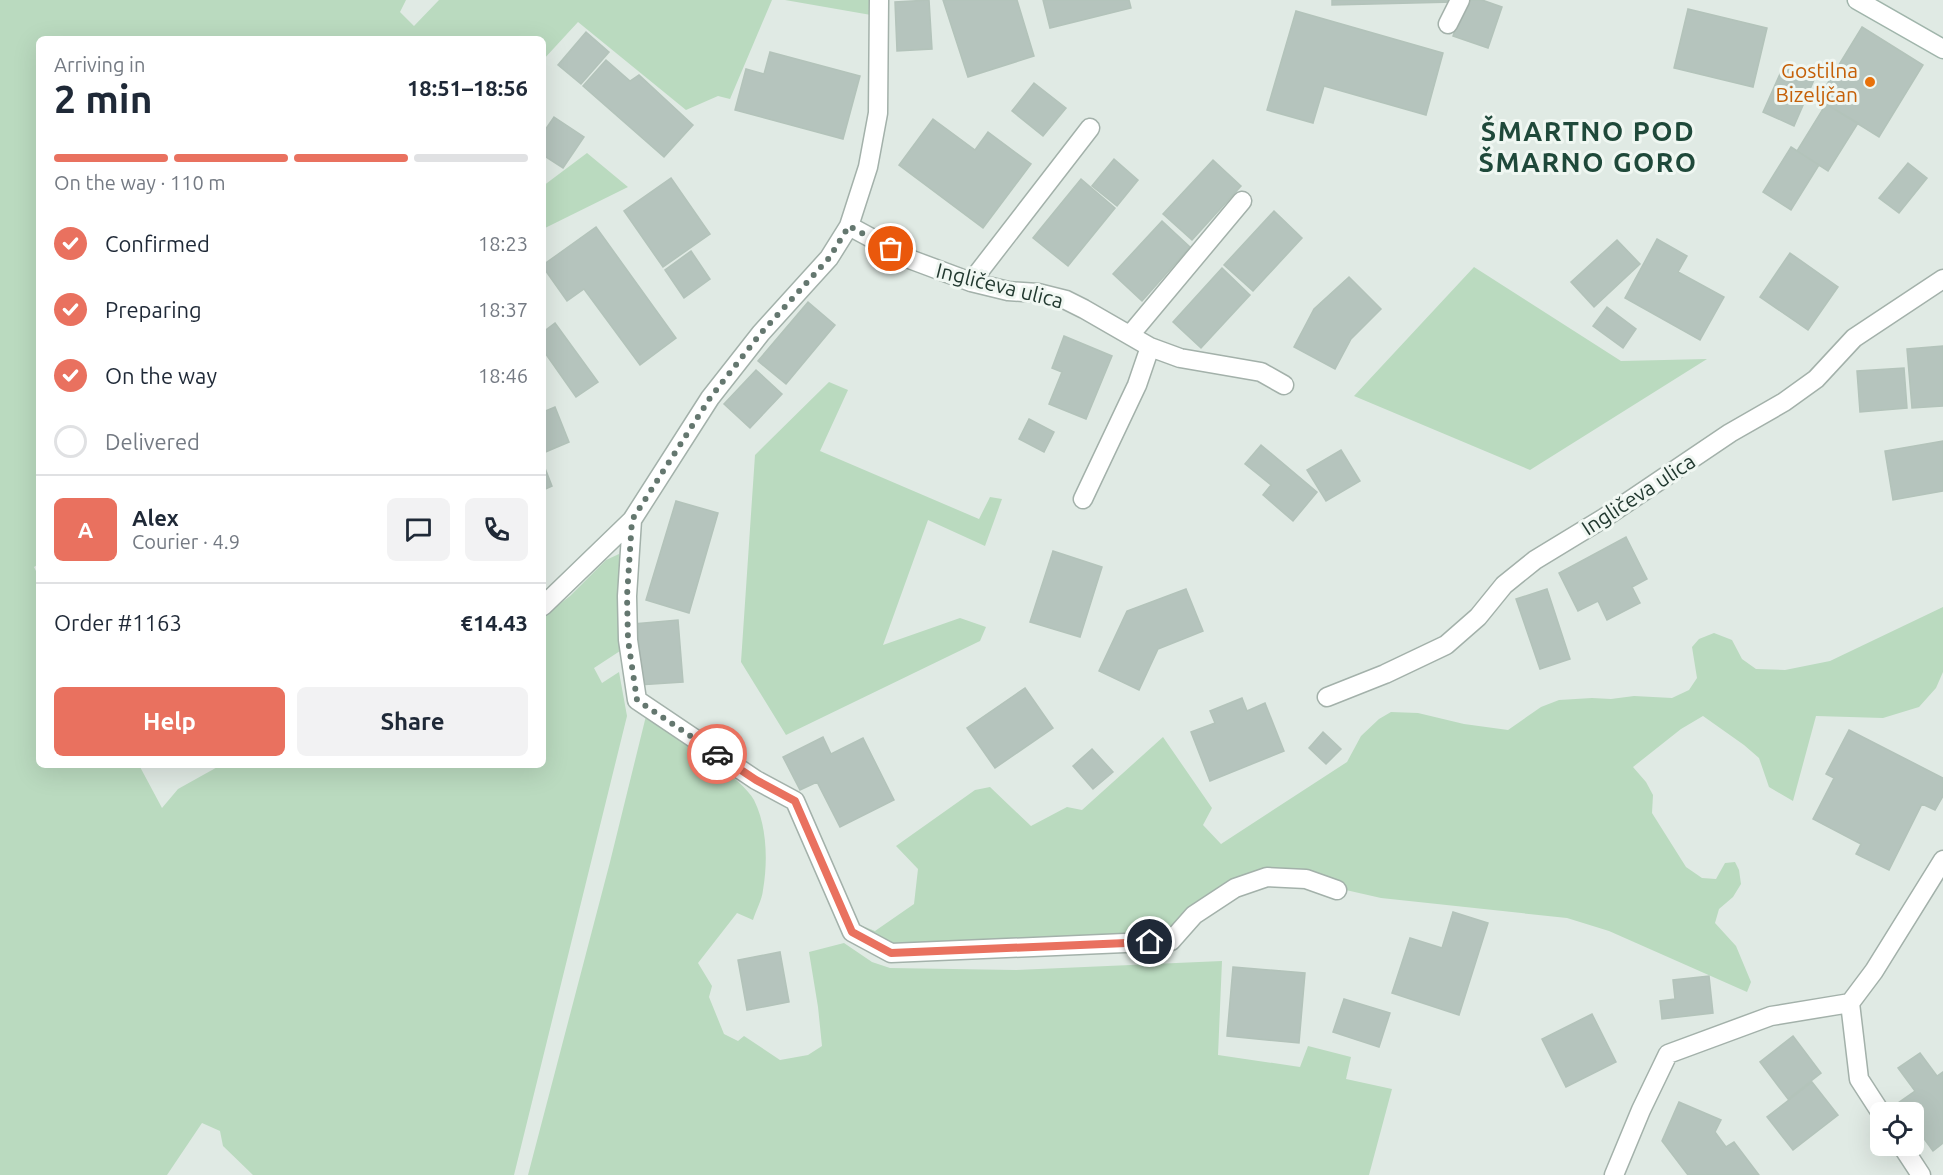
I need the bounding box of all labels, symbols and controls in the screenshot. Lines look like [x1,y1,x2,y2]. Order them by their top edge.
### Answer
text: Arriving in [54,53,145,76]
place label: Gostilna Bizeljčan [1775,58,1858,106]
text: 18:51–18:56 [407,75,528,100]
marker: Gostilna Bizeljčan [1863,75,1877,89]
text: 2 min [54,77,153,120]
district label: ŠMARTNO POD ŠMARNO GORO [1479,115,1697,177]
text: On the way · 110 m [54,171,226,194]
pin [865,223,916,274]
icon: check [54,227,87,260]
text: Confirmed [105,231,210,256]
text: 18:23 [478,232,528,255]
icon: bag [874,232,907,265]
street label: Ingličeva ulica [934,258,1066,312]
icon: check [54,293,87,326]
text: Preparing [105,297,202,322]
text: 18:37 [478,298,528,321]
icon: check [54,359,87,392]
text: On the way [105,363,217,388]
text: 18:46 [478,364,528,387]
text: Delivered [105,429,200,454]
street label: Ingličeva ulica [1577,448,1699,540]
button: chat [387,498,450,561]
button: phone [465,498,528,561]
text: Alex [132,505,179,530]
text: A [78,517,93,542]
text: Courier · 4.9 [132,530,240,553]
text: Order #1163 [54,610,182,635]
text: €14.43 [461,610,528,635]
button: Help [54,687,285,756]
button: Share [297,687,528,756]
courier [687,724,747,784]
icon: car [701,738,734,771]
pin [1124,916,1175,967]
icon: home [1133,925,1166,958]
map controls [1870,1102,1924,1156]
button: locate [1870,1102,1924,1156]

